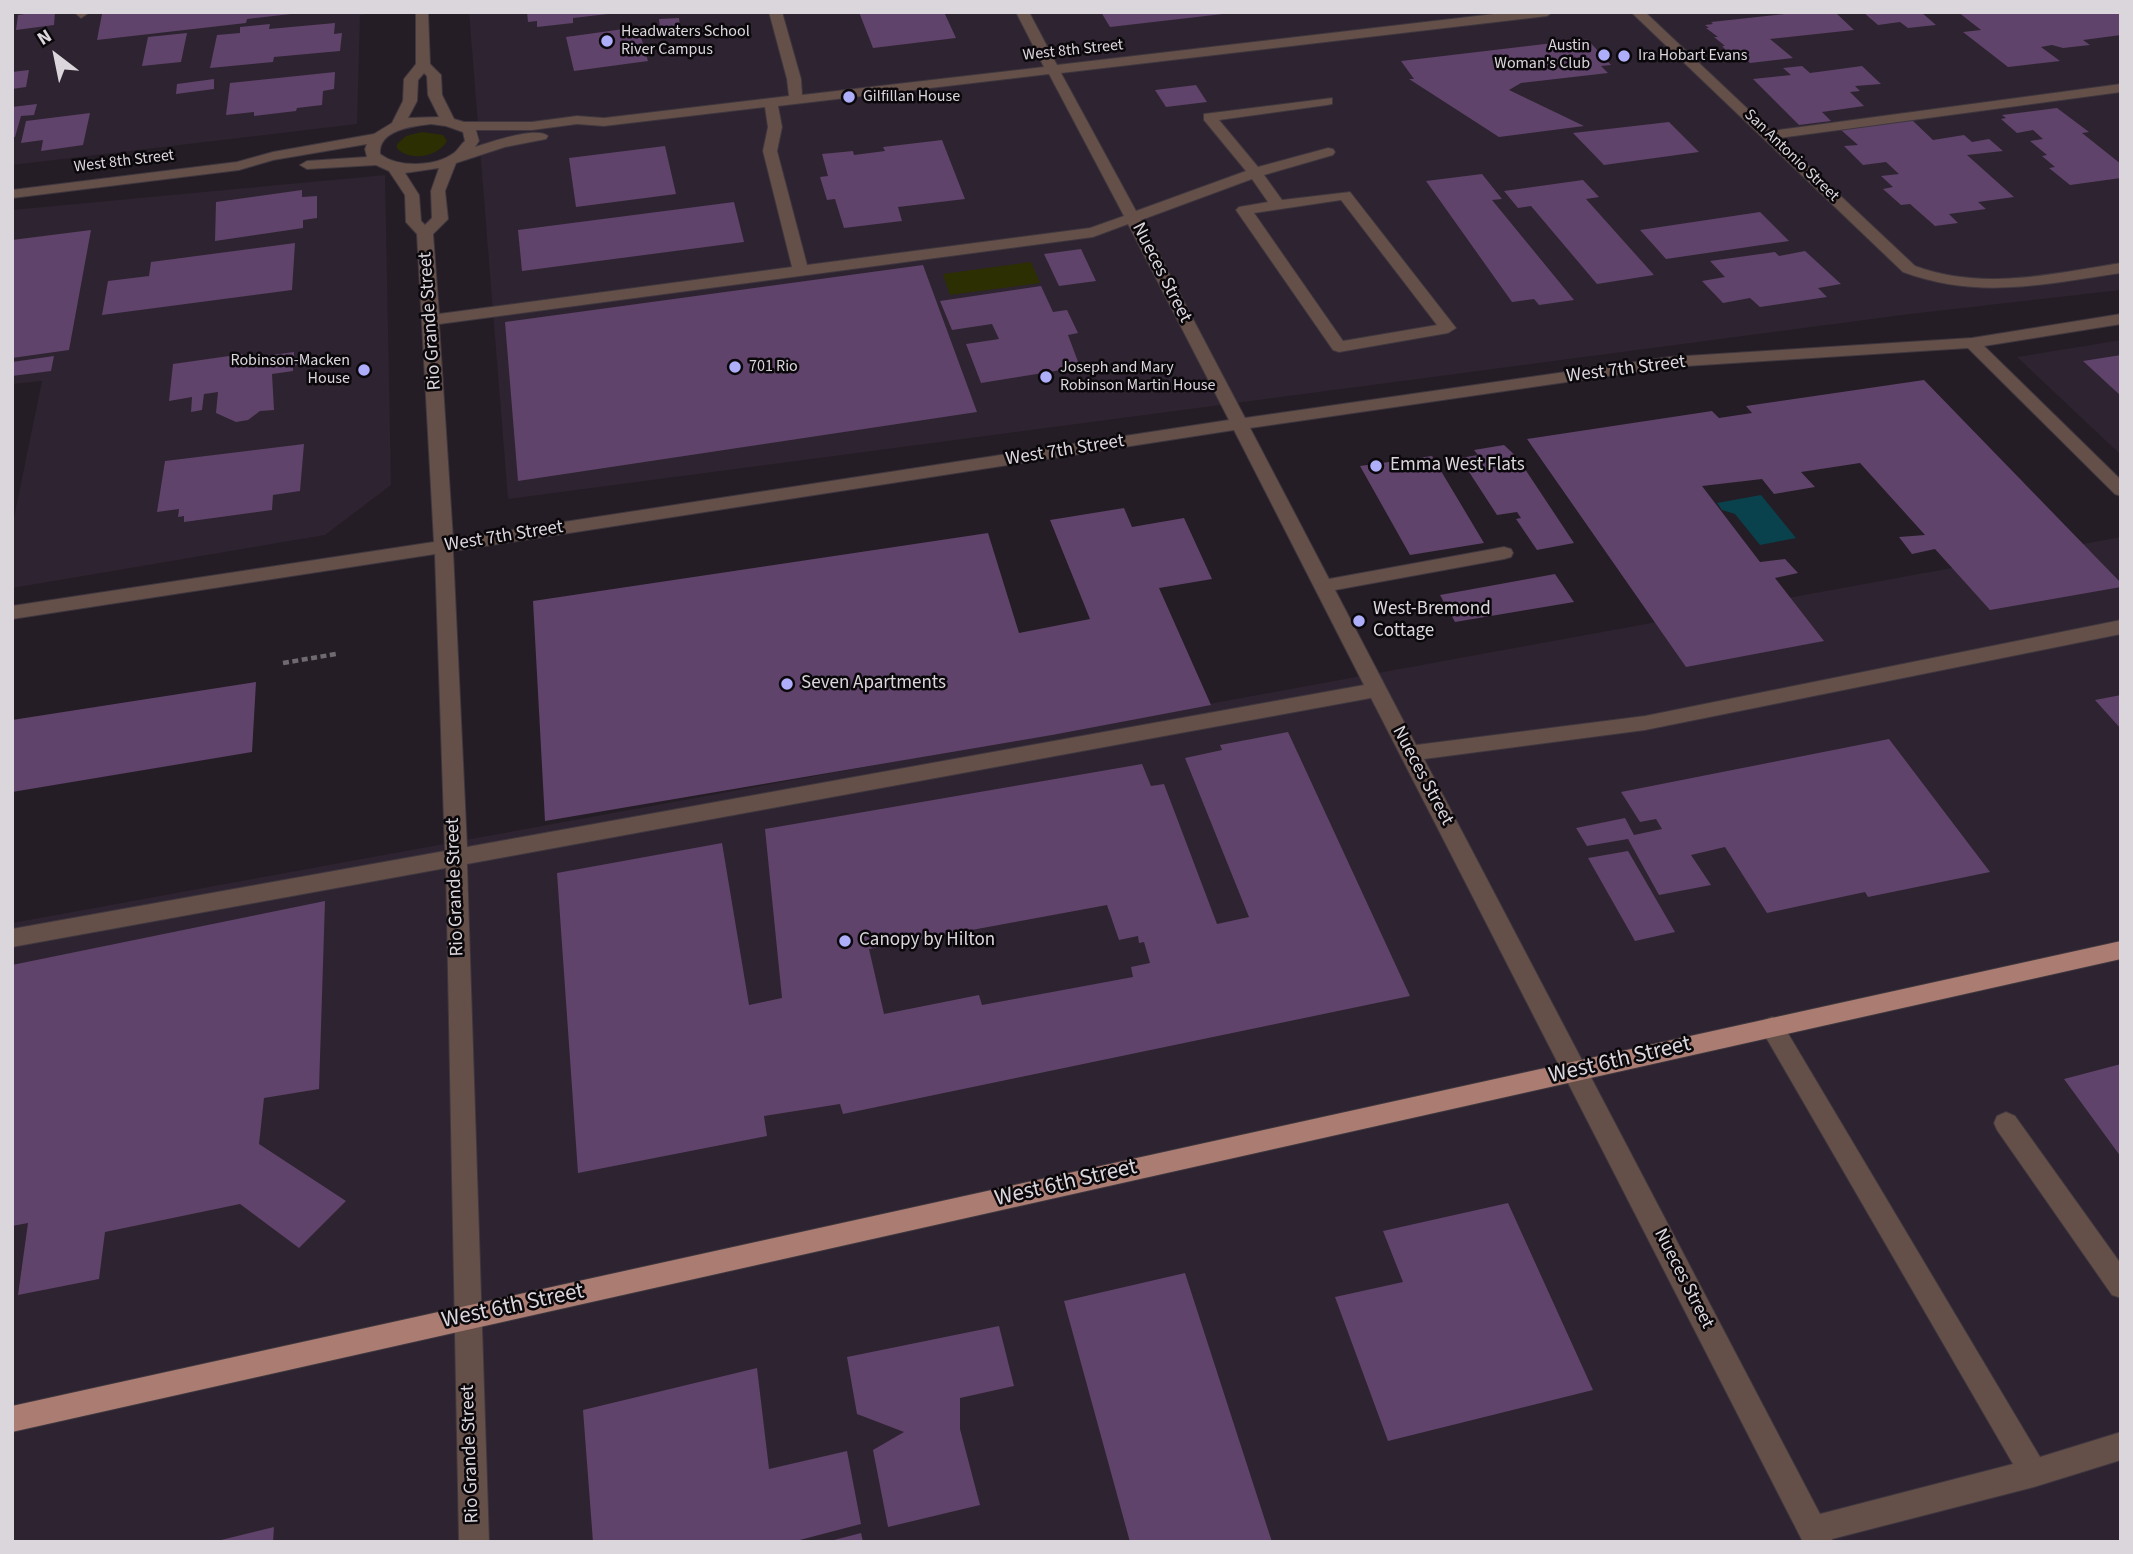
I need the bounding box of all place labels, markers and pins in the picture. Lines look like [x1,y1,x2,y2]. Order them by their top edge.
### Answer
place label: Headwaters School River Campus [621,22,750,60]
marker: Headwaters School River Campus [599,33,615,49]
place label: Austin Woman's Club [1494,36,1590,74]
place label: Ira Hobart Evans [1638,46,1748,66]
marker: Austin Woman's Club [1596,47,1612,63]
marker: Ira Hobart Evans [1616,48,1632,64]
place label: Gilfillan House [863,87,960,107]
marker: Gilfillan House [841,89,857,105]
place label: Robinson-Macken House [230,351,350,389]
place label: 701 Rio [749,357,798,377]
place label: Joseph and Mary Robinson Martin House [1060,358,1215,396]
marker: 701 Rio [727,359,743,375]
marker: Robinson-Macken House [356,362,372,378]
marker: Joseph and Mary Robinson Martin House [1038,369,1054,385]
place label: Emma West Flats [1390,455,1525,477]
marker: Emma West Flats [1368,458,1384,474]
place label: West-Bremond Cottage [1373,599,1491,643]
marker: West-Bremond Cottage [1351,613,1367,629]
place label: Seven Apartments [801,673,946,695]
marker: Seven Apartments [779,676,795,692]
place label: Canopy by Hilton [859,930,995,952]
marker: Canopy by Hilton [837,933,853,949]

